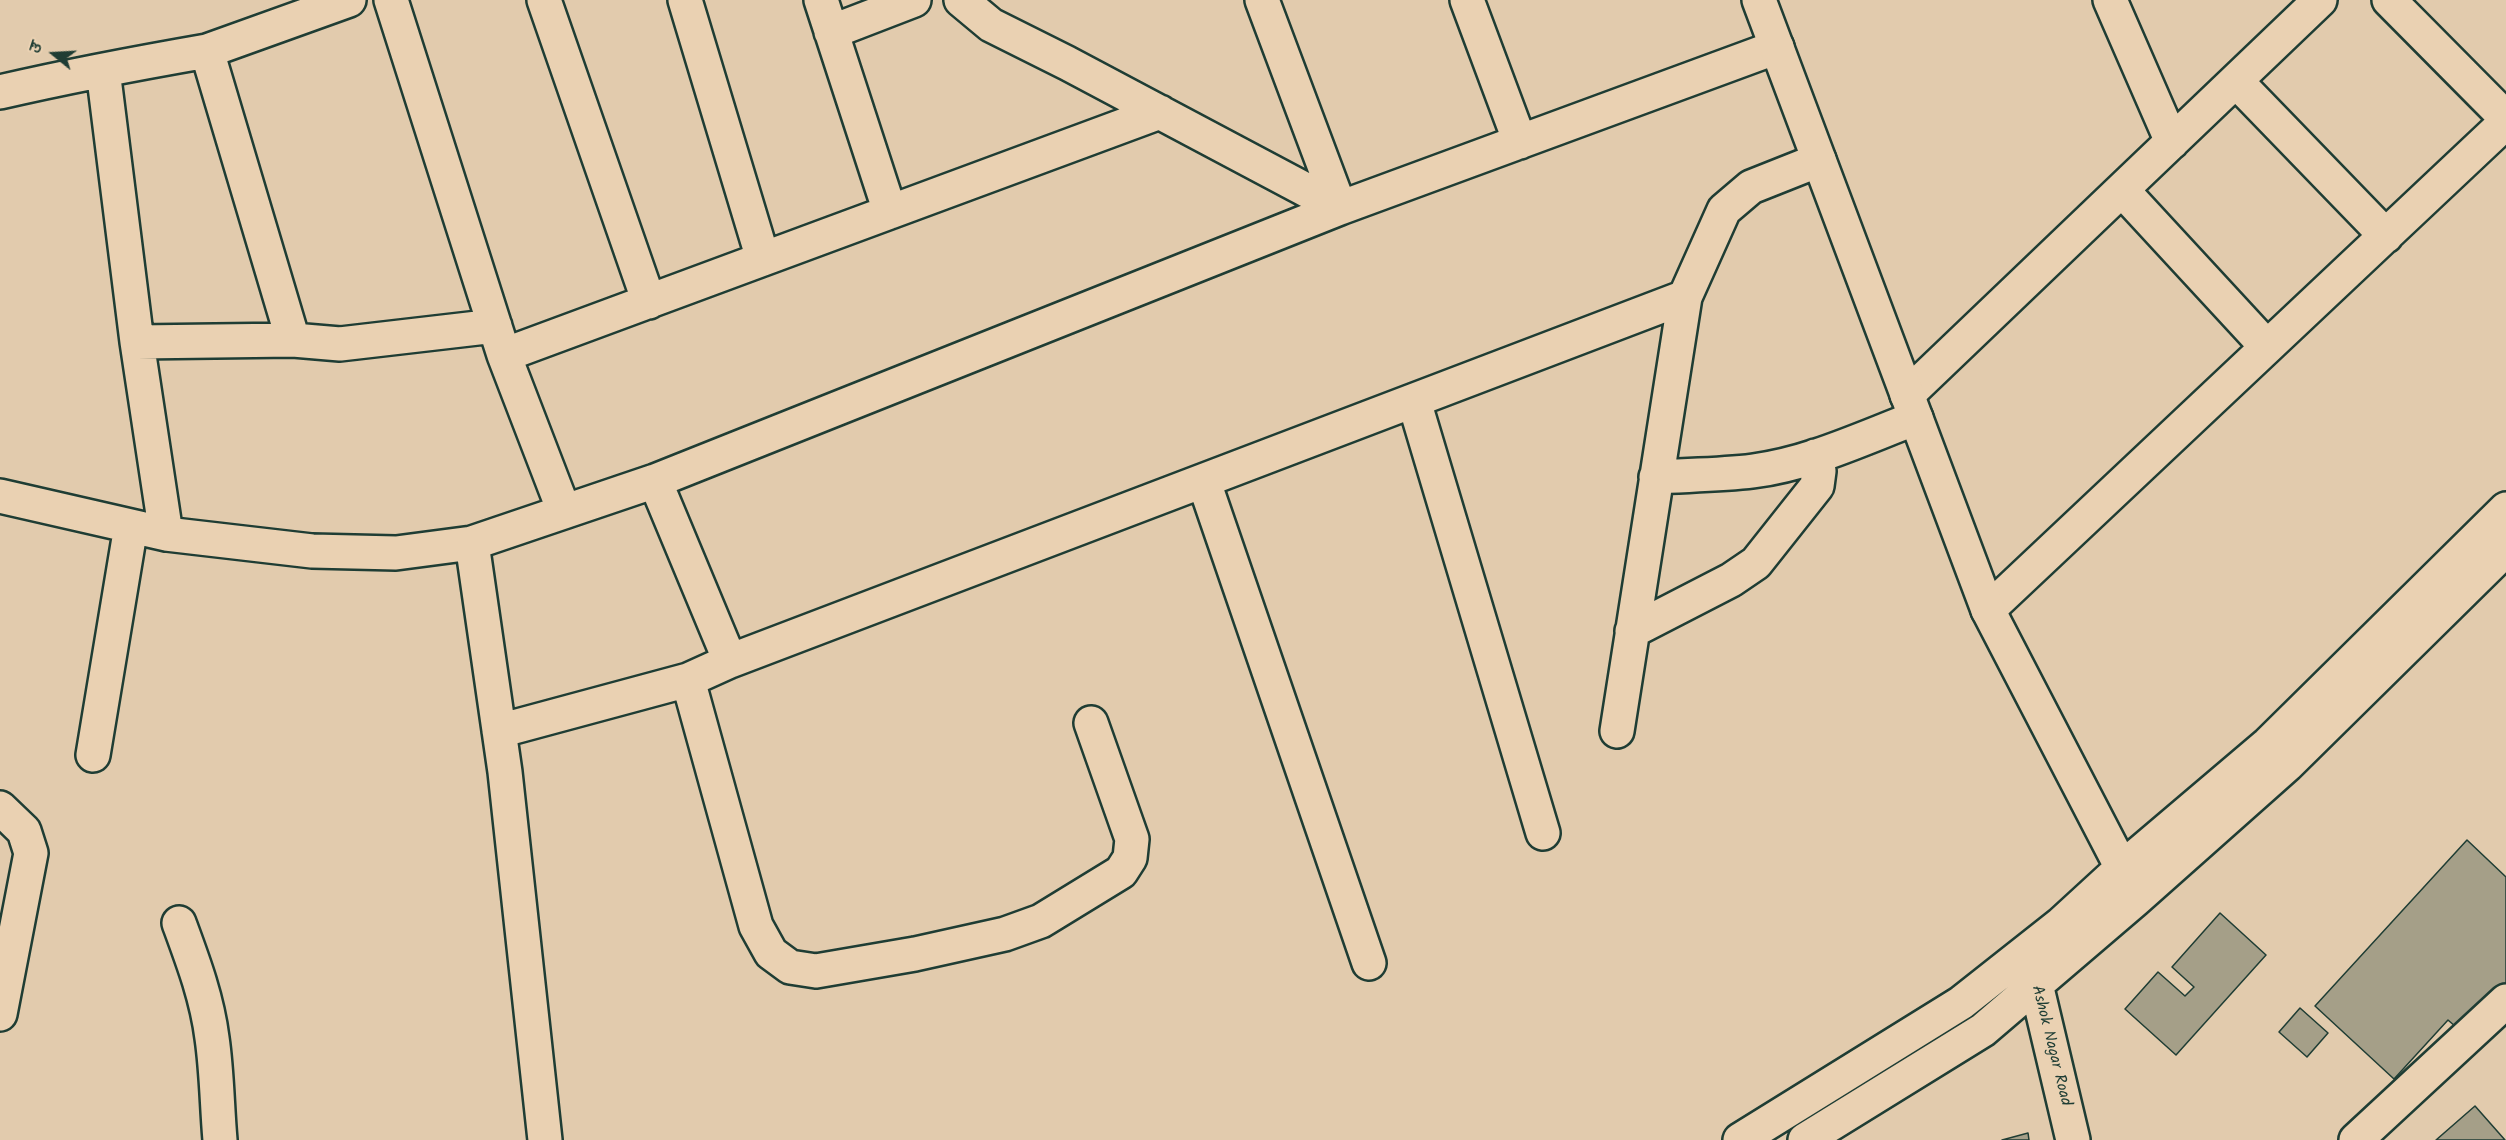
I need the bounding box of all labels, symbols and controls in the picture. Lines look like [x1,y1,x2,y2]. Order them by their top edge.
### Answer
north arrow [24,24,84,84]
text: उ [23,40,50,57]
street label: Ashok Nagar Road [2026,984,2074,1108]

